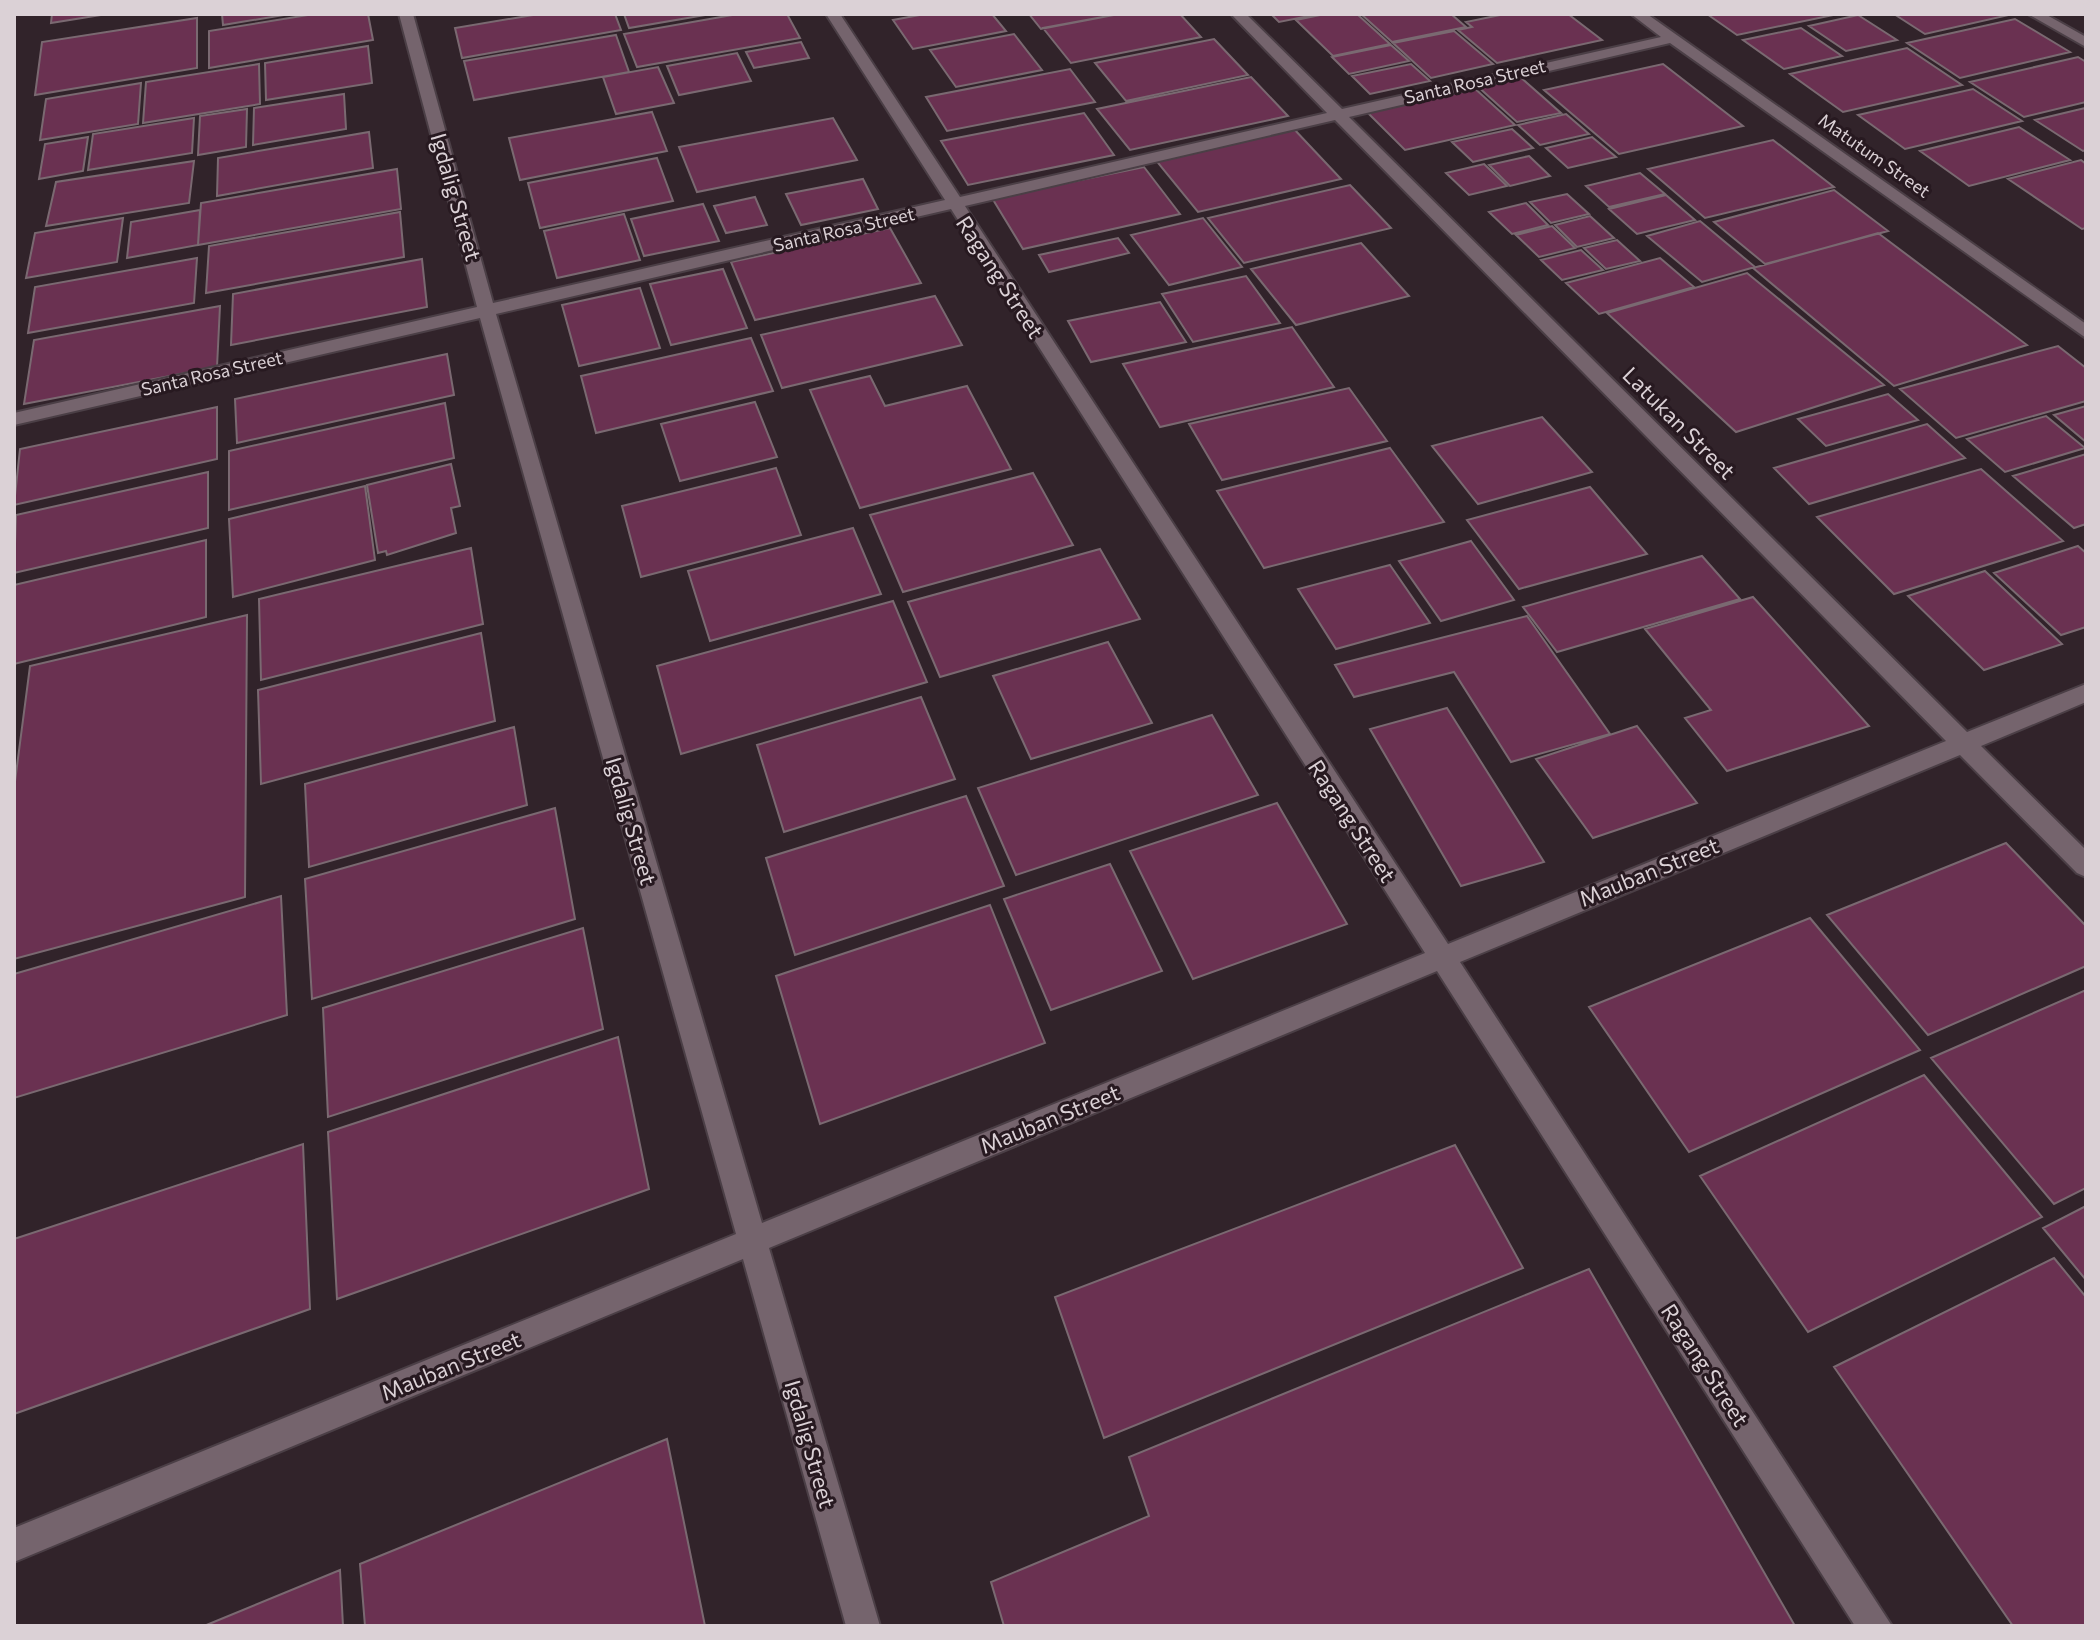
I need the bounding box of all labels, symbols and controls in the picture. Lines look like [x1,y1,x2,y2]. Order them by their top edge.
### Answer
street label: Santa Rosa Street [1402,54,1548,108]
street label: Matutum Street [1814,108,1935,202]
street label: Igdalig Street [425,130,488,264]
street label: Santa Rosa Street [771,202,917,256]
street label: Ragang Street [951,211,1050,343]
street label: Santa Rosa Street [139,346,285,400]
street label: Latukan Street [1618,361,1741,484]
street label: Igdalig Street [600,754,663,888]
street label: Ragang Street [1303,755,1402,887]
street label: Mauban Street [1575,831,1723,912]
street label: Mauban Street [976,1078,1124,1159]
street label: Ragang Street [1656,1299,1755,1431]
street label: Mauban Street [377,1325,525,1406]
street label: Igdalig Street [779,1377,842,1511]

